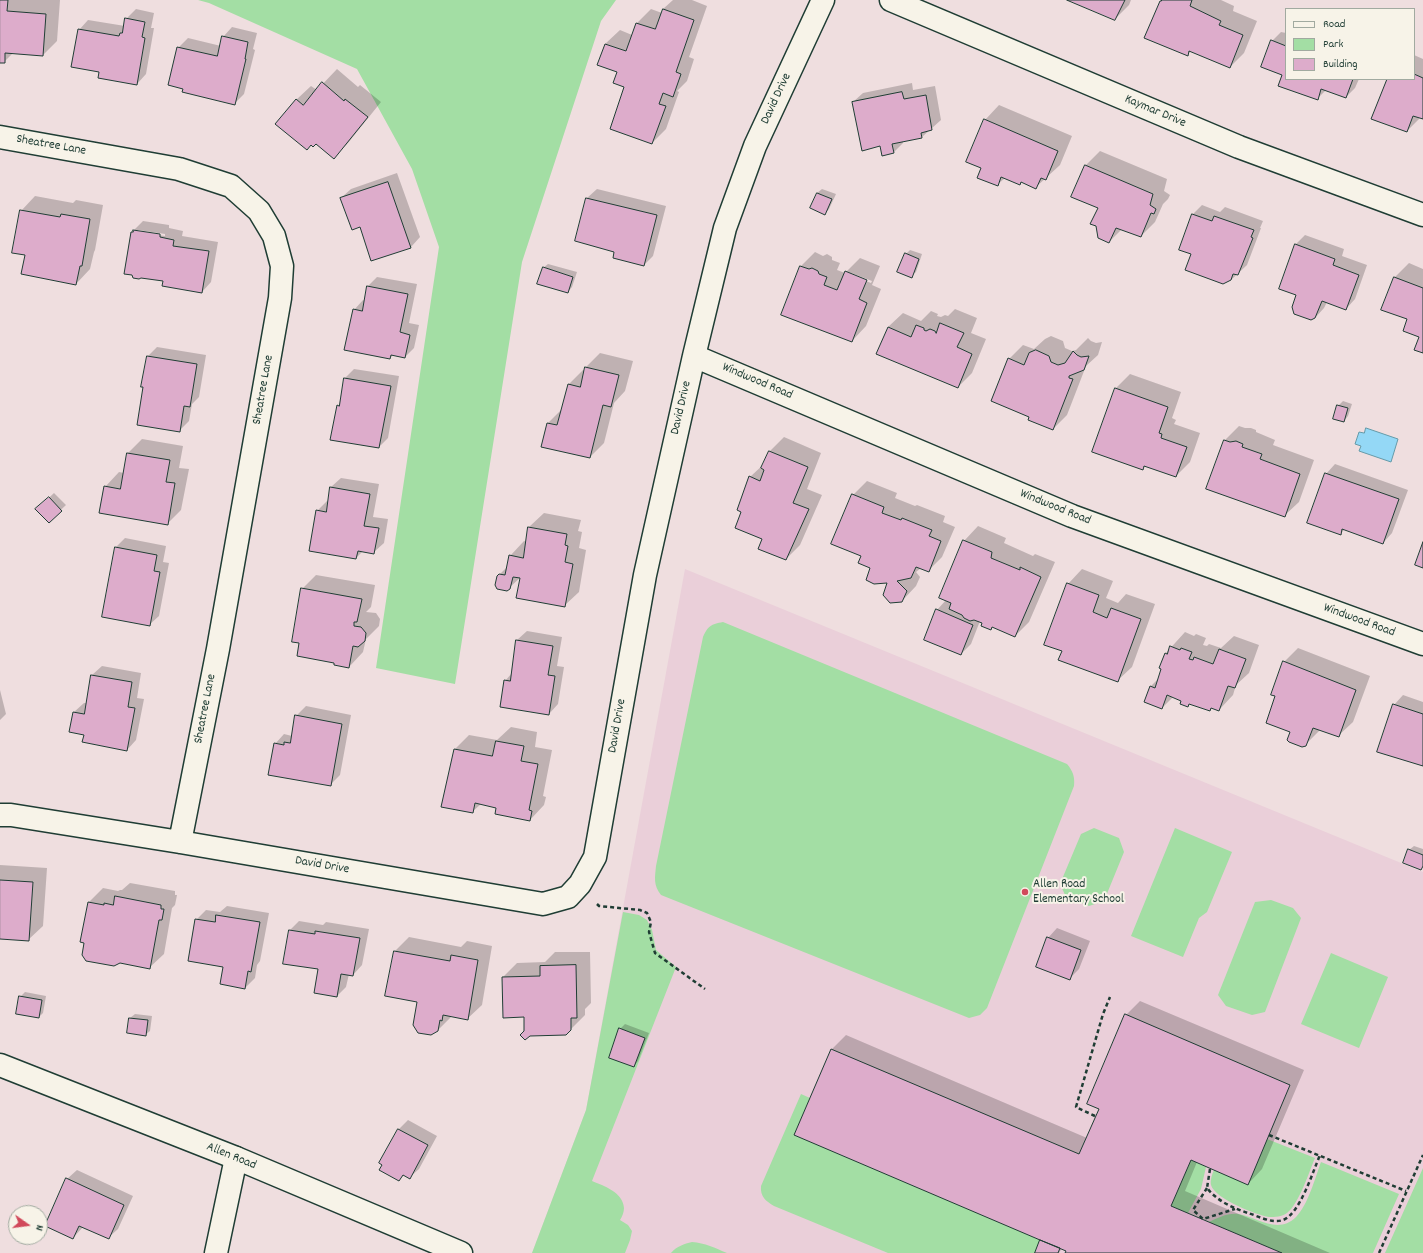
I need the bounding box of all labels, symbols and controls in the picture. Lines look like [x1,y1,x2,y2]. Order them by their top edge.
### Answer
legend [1285,8,1415,80]
text: Road [1323,16,1345,33]
text: Park [1323,36,1343,53]
text: Building [1323,56,1358,73]
street label: David Drive [758,71,796,127]
street label: Kaymar Drive [1122,92,1188,132]
street label: Sheatree Lane [15,132,87,160]
street label: Sheatree Lane [250,354,278,426]
street label: Windwood Road [719,360,795,404]
street label: David Drive [668,380,696,436]
street label: Windwood Road [1017,487,1093,529]
street label: Windwood Road [1321,601,1397,641]
street label: Sheatree Lane [192,673,220,745]
street label: David Drive [606,698,630,754]
street label: David Drive [294,854,350,878]
place label: Allen Road Elementary School [1033,877,1124,908]
marker: Allen Road Elementary School [1020,887,1030,897]
street label: Allen Road [204,1140,258,1174]
north arrow [8,1205,48,1245]
text: N [30,1223,47,1232]

